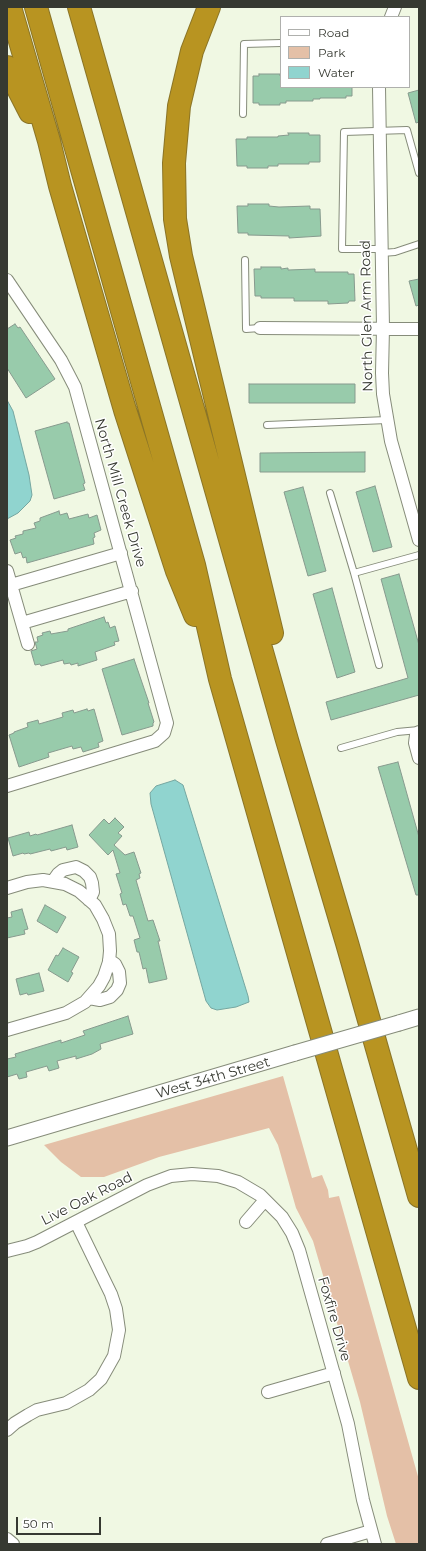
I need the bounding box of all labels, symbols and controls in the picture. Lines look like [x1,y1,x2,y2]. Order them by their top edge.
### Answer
legend [280,16,410,88]
text: Road [318,25,349,40]
text: Park [318,45,345,60]
text: Water [318,65,354,80]
street label: North Glen Arm Road [357,240,377,392]
street label: North Mill Creek Drive [91,417,149,569]
street label: West 34th Street [154,1054,272,1102]
street label: Live Oak Road [39,1169,135,1229]
street label: Foxfire Drive [314,1275,354,1363]
scale bar [18,1509,103,1535]
text: 50 m [23,1516,54,1531]

